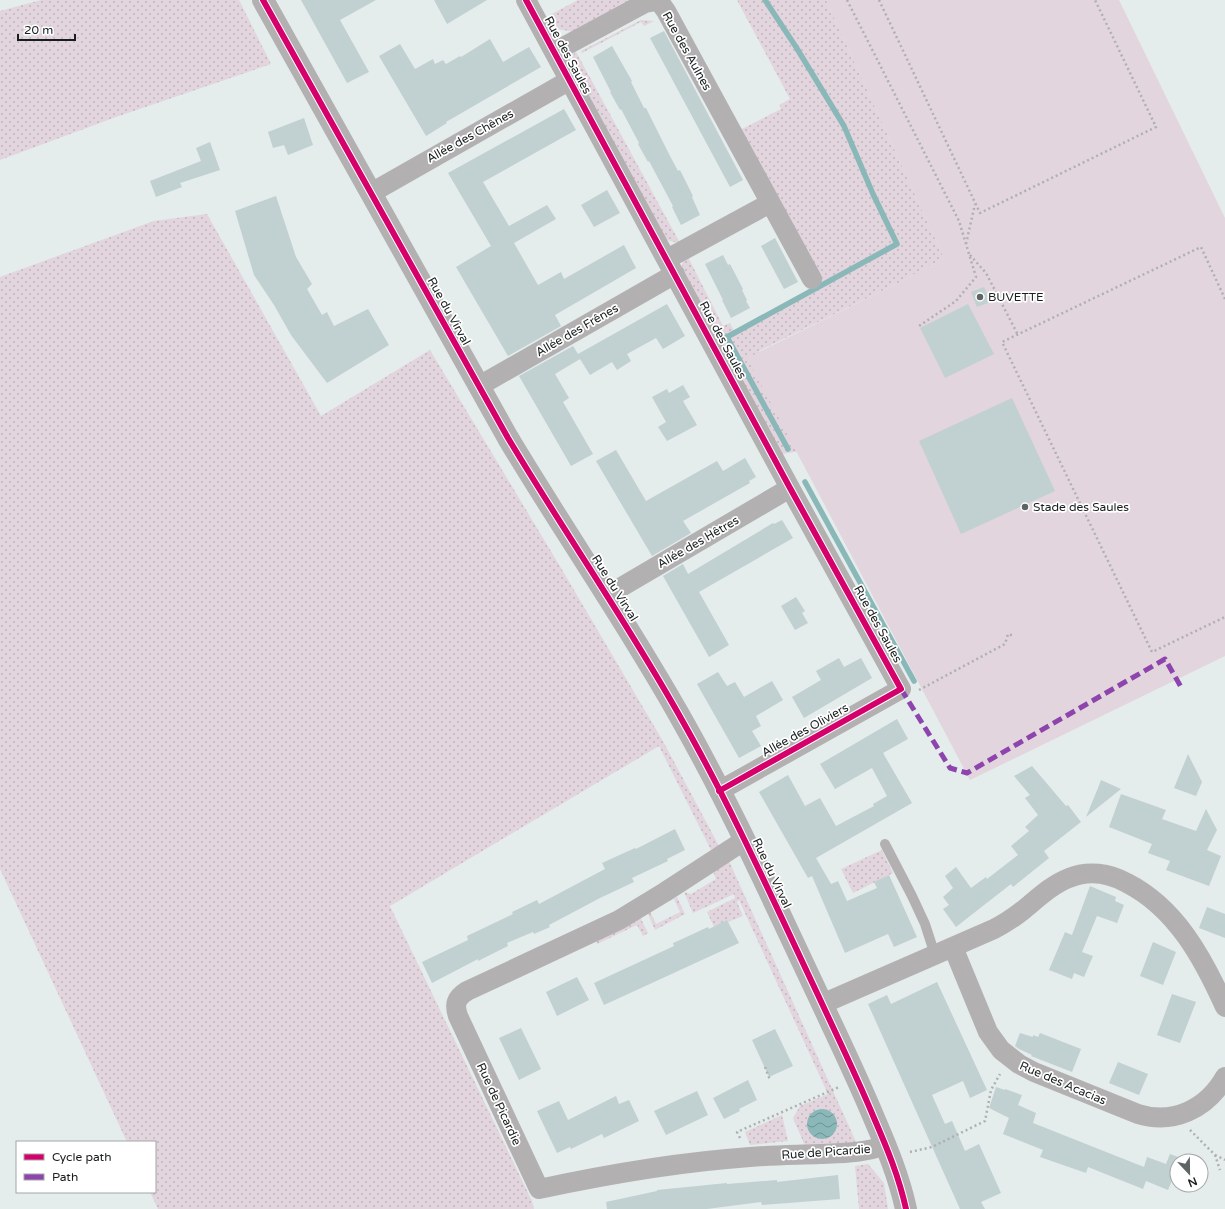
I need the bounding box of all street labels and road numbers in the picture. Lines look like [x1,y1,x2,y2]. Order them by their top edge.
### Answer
street label: Rue des Aulnes [660,9,715,93]
street label: Rue des Saules [542,14,594,96]
street label: Allée des Chênes [424,106,516,166]
street label: Rue du Virval [425,275,473,347]
street label: Rue des Saules [697,299,749,381]
street label: Allée des Frênes [533,301,621,359]
street label: Allée des Hêtres [655,513,742,571]
street label: Rue du Virval [589,552,641,624]
street label: Rue des Saules [851,583,905,665]
street label: Allée des Oliviers [759,700,851,760]
street label: Rue du Virval [750,836,794,910]
street label: Rue des Acacias [1018,1058,1109,1108]
street label: Rue de Picardie [474,1061,524,1148]
street label: Rue de Picardie [781,1142,871,1162]

